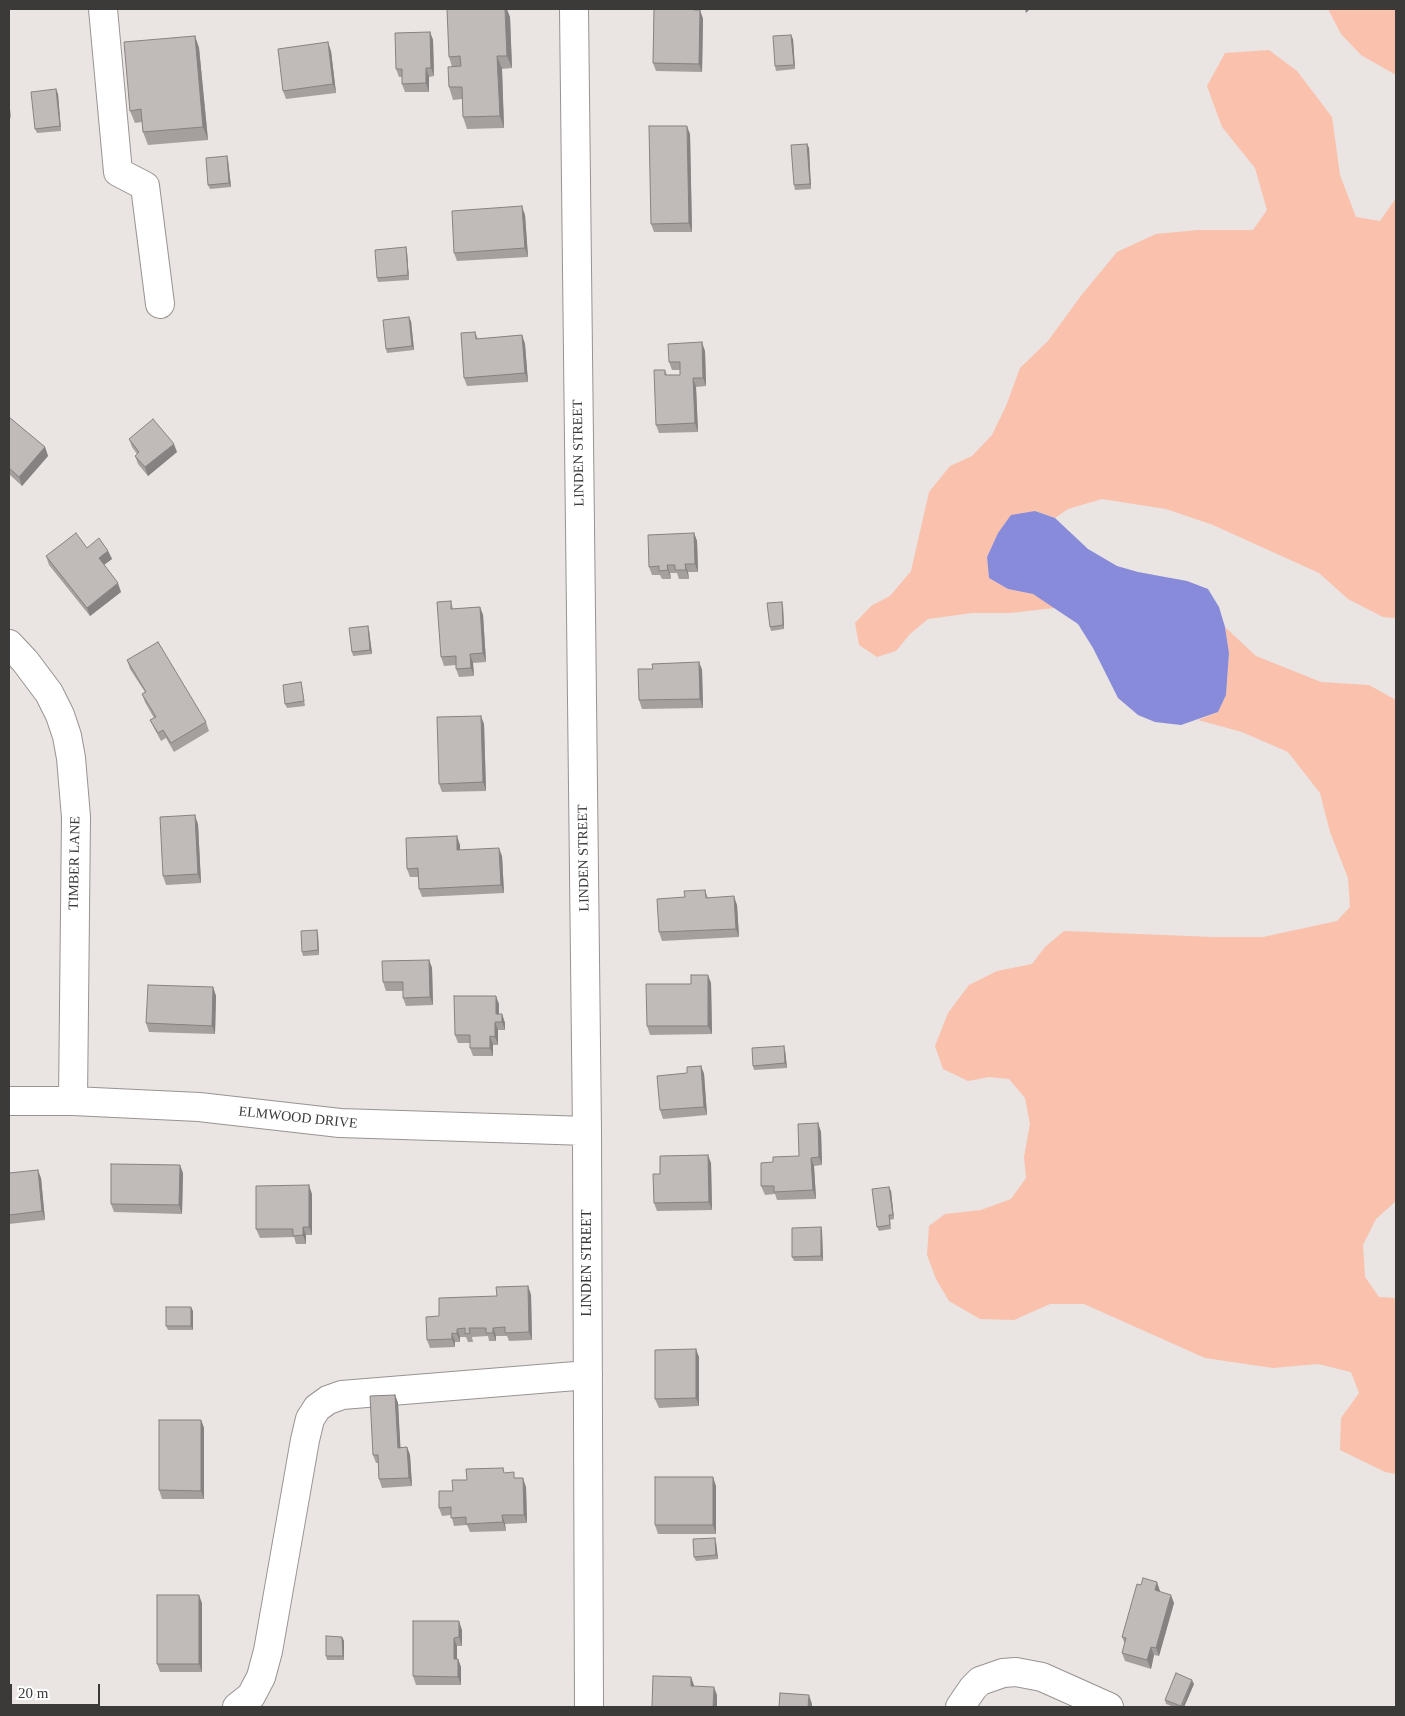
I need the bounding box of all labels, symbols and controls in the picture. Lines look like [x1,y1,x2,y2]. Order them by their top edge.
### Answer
street label: LINDEN STREET [570,399,588,507]
street label: LINDEN STREET [575,804,593,912]
street label: TIMBER LANE [66,816,84,910]
street label: ELMWOOD DRIVE [238,1103,358,1133]
street label: LINDEN STREET [579,1210,595,1316]
scale bar [12,1674,102,1706]
text: 20 m [18,1685,48,1701]

